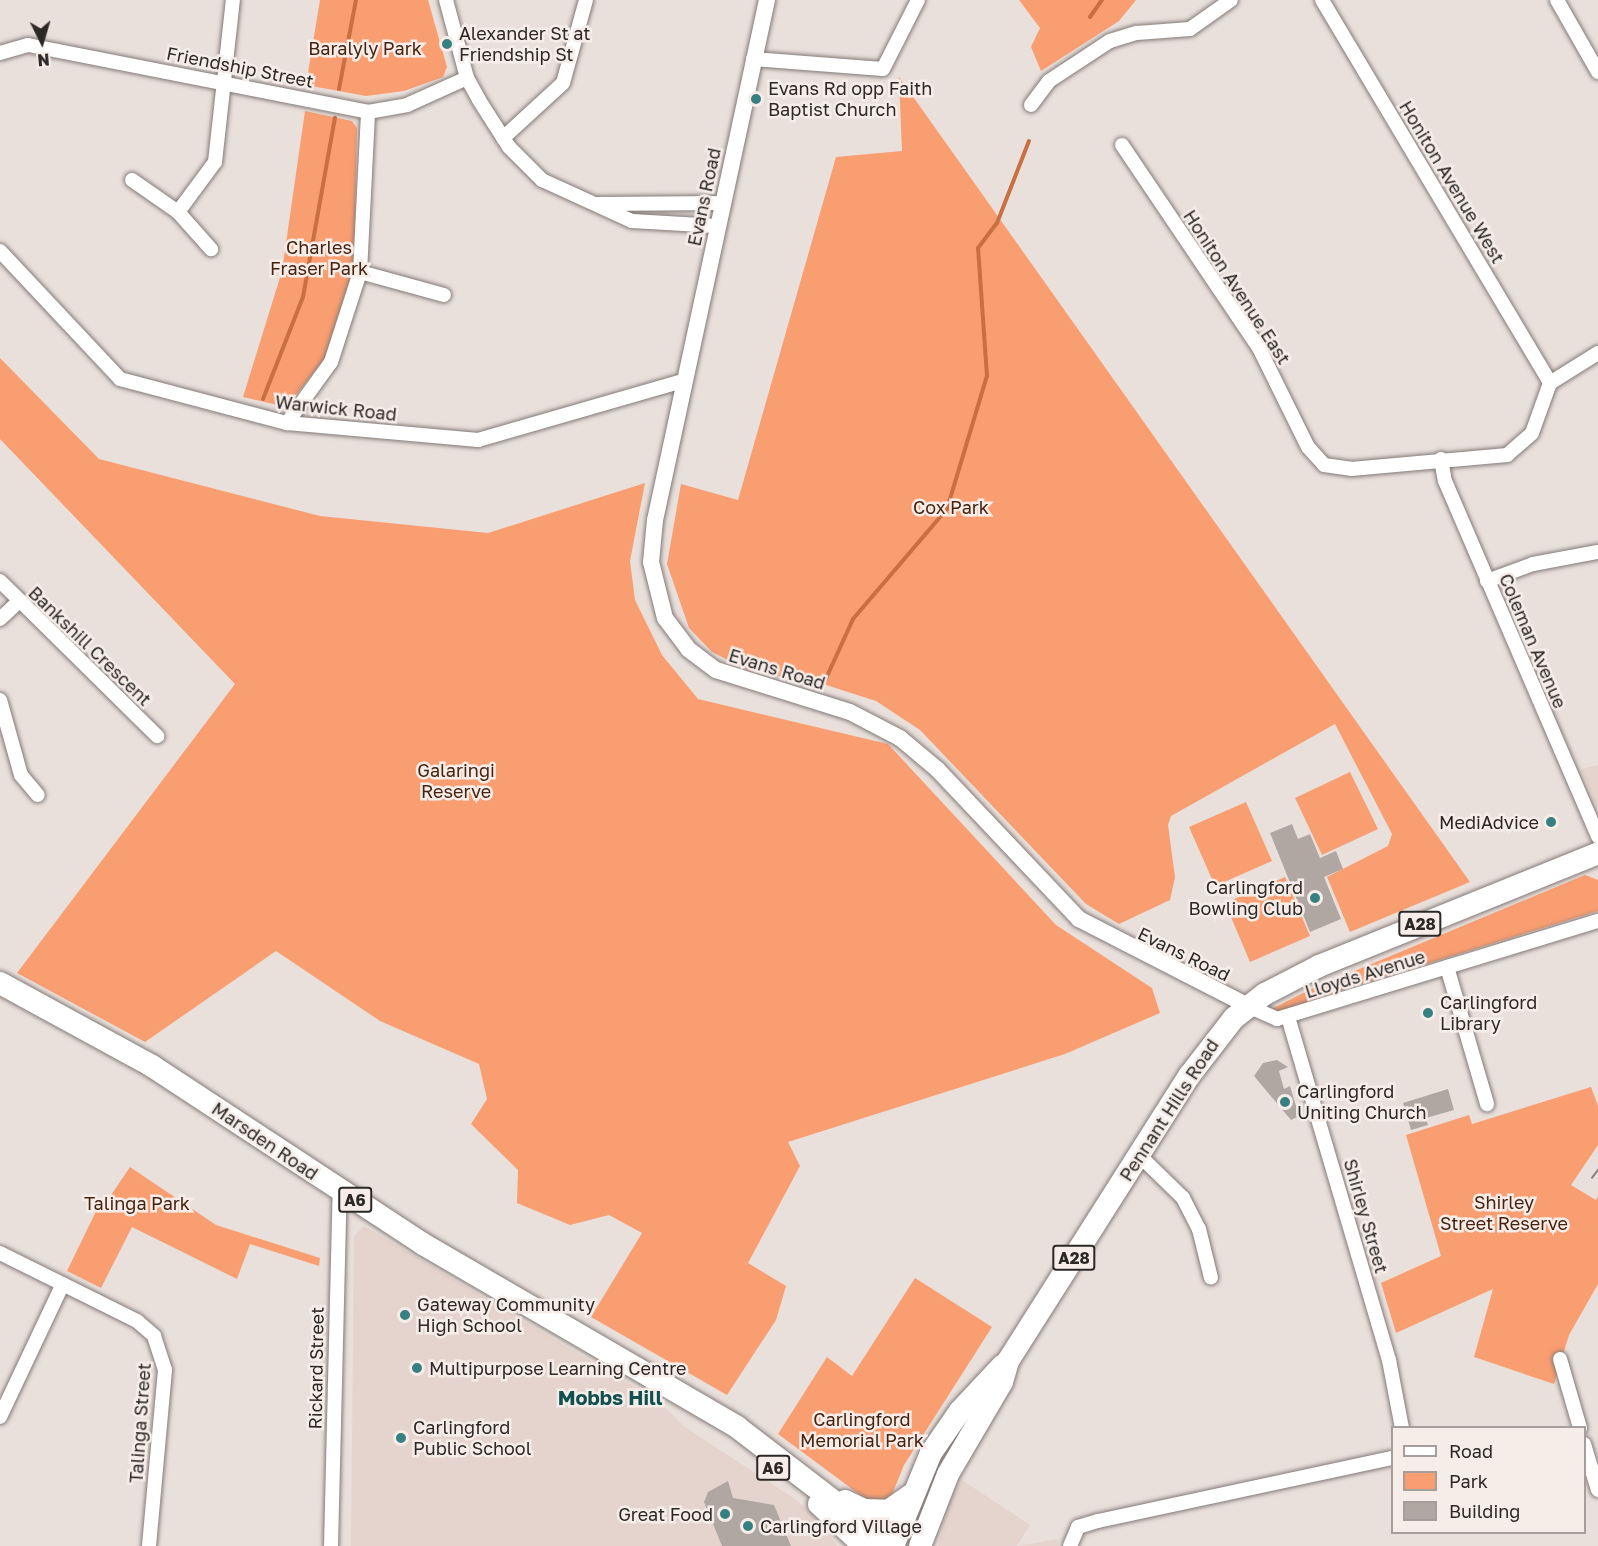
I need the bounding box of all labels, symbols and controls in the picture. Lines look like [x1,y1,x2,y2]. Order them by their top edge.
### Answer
north arrow [12,12,72,72]
place label: Alexander St at Friendship St [459,23,590,66]
park label: Baralyly Park [308,37,422,59]
marker: Alexander St at Friendship St [440,37,454,51]
street label: Friendship Street [165,42,315,92]
text: N [37,49,51,70]
place label: Evans Rd opp Faith Baptist Church [768,78,932,121]
marker: Evans Rd opp Faith Baptist Church [749,92,763,106]
street label: Honiton Avenue West [1395,97,1509,267]
street label: Evans Road [683,146,725,248]
street label: Honiton Avenue East [1179,206,1295,368]
park label: Charles Fraser Park [270,237,368,280]
street label: Warwick Road [274,391,398,425]
park label: Cox Park [913,496,989,518]
street label: Coleman Avenue [1495,570,1571,712]
street label: Bankshill Crescent [24,582,156,710]
street label: Evans Road [726,644,828,694]
park label: Galaringi Reserve [417,760,495,802]
place label: MediAdvice [1439,811,1539,833]
marker: MediAdvice [1544,815,1558,829]
place label: Carlingford Bowling Club [1189,877,1303,920]
marker: Carlingford Bowling Club [1308,891,1322,905]
road number: A28 [1398,911,1442,937]
street label: Evans Road [1134,922,1234,986]
street label: Lloyds Avenue [1302,945,1428,1003]
place label: Carlingford Library [1440,992,1537,1034]
marker: Carlingford Library [1421,1006,1435,1020]
street label: Pennant Hills Road [1115,1035,1223,1185]
place label: Carlingford Uniting Church [1297,1081,1427,1124]
marker: Carlingford Uniting Church [1278,1095,1292,1109]
street label: Marsden Road [208,1098,322,1184]
street label: Shirley Street [1339,1156,1393,1276]
road number: A6 [337,1187,373,1213]
park label: Talinga Park [84,1192,190,1214]
park label: Shirley Street Reserve [1440,1192,1568,1234]
road number: A28 [1052,1245,1096,1271]
place label: Gateway Community High School [417,1294,595,1336]
street label: Rickard Street [304,1306,328,1430]
marker: Gateway Community High School [398,1308,412,1322]
place label: Multipurpose Learning Centre [429,1357,686,1379]
marker: Multipurpose Learning Centre [410,1361,424,1375]
street label: Talinga Street [125,1362,155,1484]
district label: Mobbs Hill [558,1385,662,1409]
park label: Carlingford Memorial Park [800,1409,924,1452]
place label: Carlingford Public School [413,1417,531,1460]
legend [1391,1426,1586,1534]
marker: Carlingford Public School [394,1431,408,1445]
text: Road [1449,1440,1493,1462]
road number: A6 [755,1455,791,1481]
text: Park [1449,1470,1488,1492]
text: Building [1449,1500,1520,1522]
place label: Great Food [618,1503,713,1525]
marker: Great Food [718,1507,732,1521]
place label: Carlingford Village [760,1515,922,1537]
marker: Carlingford Village [741,1519,755,1533]

